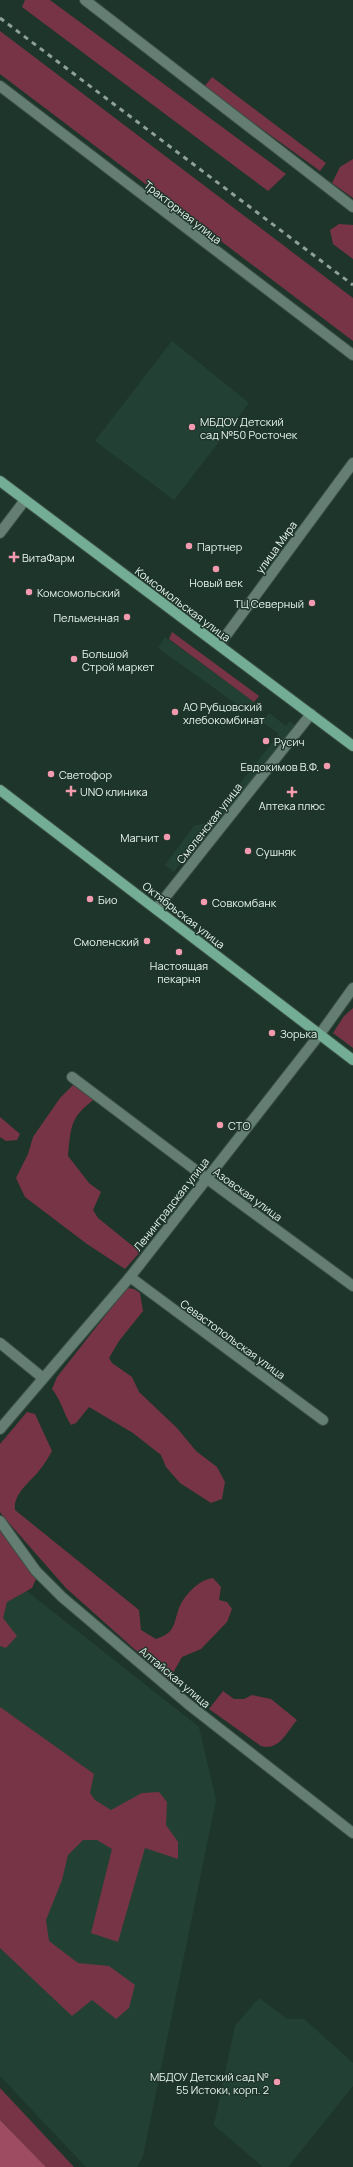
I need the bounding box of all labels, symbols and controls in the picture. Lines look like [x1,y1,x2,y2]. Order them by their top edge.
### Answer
street label: Тракторная улица [141,177,225,247]
place label: МБДОУ Детский сад №50 Росточек [200,414,298,442]
marker: МБДОУ Детский сад №50 Росточек [187,422,197,432]
street label: улица Мира [252,518,300,576]
place label: Партнер [197,539,243,554]
marker: Партнер [184,541,194,551]
place label: ВитаФарм [22,550,75,565]
marker: ВитаФарм [9,552,19,562]
street label: Комсомольская улица [132,563,234,645]
marker: Новый век [211,564,221,574]
place label: Новый век [189,575,243,590]
place label: Комсомольский [37,585,120,600]
marker: Комсомольский [24,587,34,597]
place label: ТЦ Северный [234,596,304,611]
marker: ТЦ Северный [307,598,317,608]
place label: Пельменная [54,610,119,625]
marker: Пельменная [122,612,132,622]
place label: Большой Строй маркет [82,646,155,674]
marker: Большой Строй маркет [69,654,79,664]
place label: АО Рубцовский хлебокомбинат [183,699,265,727]
marker: АО Рубцовский хлебокомбинат [170,707,180,717]
place label: Русич [274,734,305,749]
marker: Русич [261,736,271,746]
place label: Евдокимов В.Ф. [241,759,319,774]
marker: Евдокимов В.Ф. [322,761,332,771]
place label: Светофор [59,767,113,782]
marker: Светофор [46,769,56,779]
street label: Смоленская улица [173,780,245,866]
place label: UNO клиника [80,784,148,799]
marker: UNO клиника [65,785,77,797]
marker: Аптека плюс [287,787,297,797]
place label: Аптека плюс [259,798,325,813]
place label: Магнит [120,830,159,845]
marker: Магнит [162,832,172,842]
place label: Сушняк [256,844,297,859]
marker: Сушняк [243,846,253,856]
street label: Октябрьская улица [140,878,228,952]
place label: Био [98,892,118,907]
marker: Био [85,894,95,904]
place label: Совкомбанк [212,895,277,910]
marker: Совкомбанк [199,897,209,907]
place label: Смоленский [74,934,139,949]
marker: Смоленский [142,936,152,946]
marker: Настоящая пекарня [174,947,184,957]
place label: Настоящая пекарня [150,958,208,986]
place label: Зорька [280,1026,317,1041]
marker: Зорька [267,1028,277,1038]
place label: СТО [228,1118,250,1133]
marker: СТО [215,1120,225,1130]
street label: Ленинградская улица [130,1154,212,1254]
street label: Азовская улица [210,1164,286,1224]
street label: Севастопольская улица [178,1296,288,1382]
street label: Алтайская улица [136,1643,214,1711]
place label: МБДОУ Детский сад № 55 Истоки, корп. 2 [150,2069,269,2097]
marker: МБДОУ Детский сад № 55 Истоки, корп. 2 [272,2077,282,2087]

